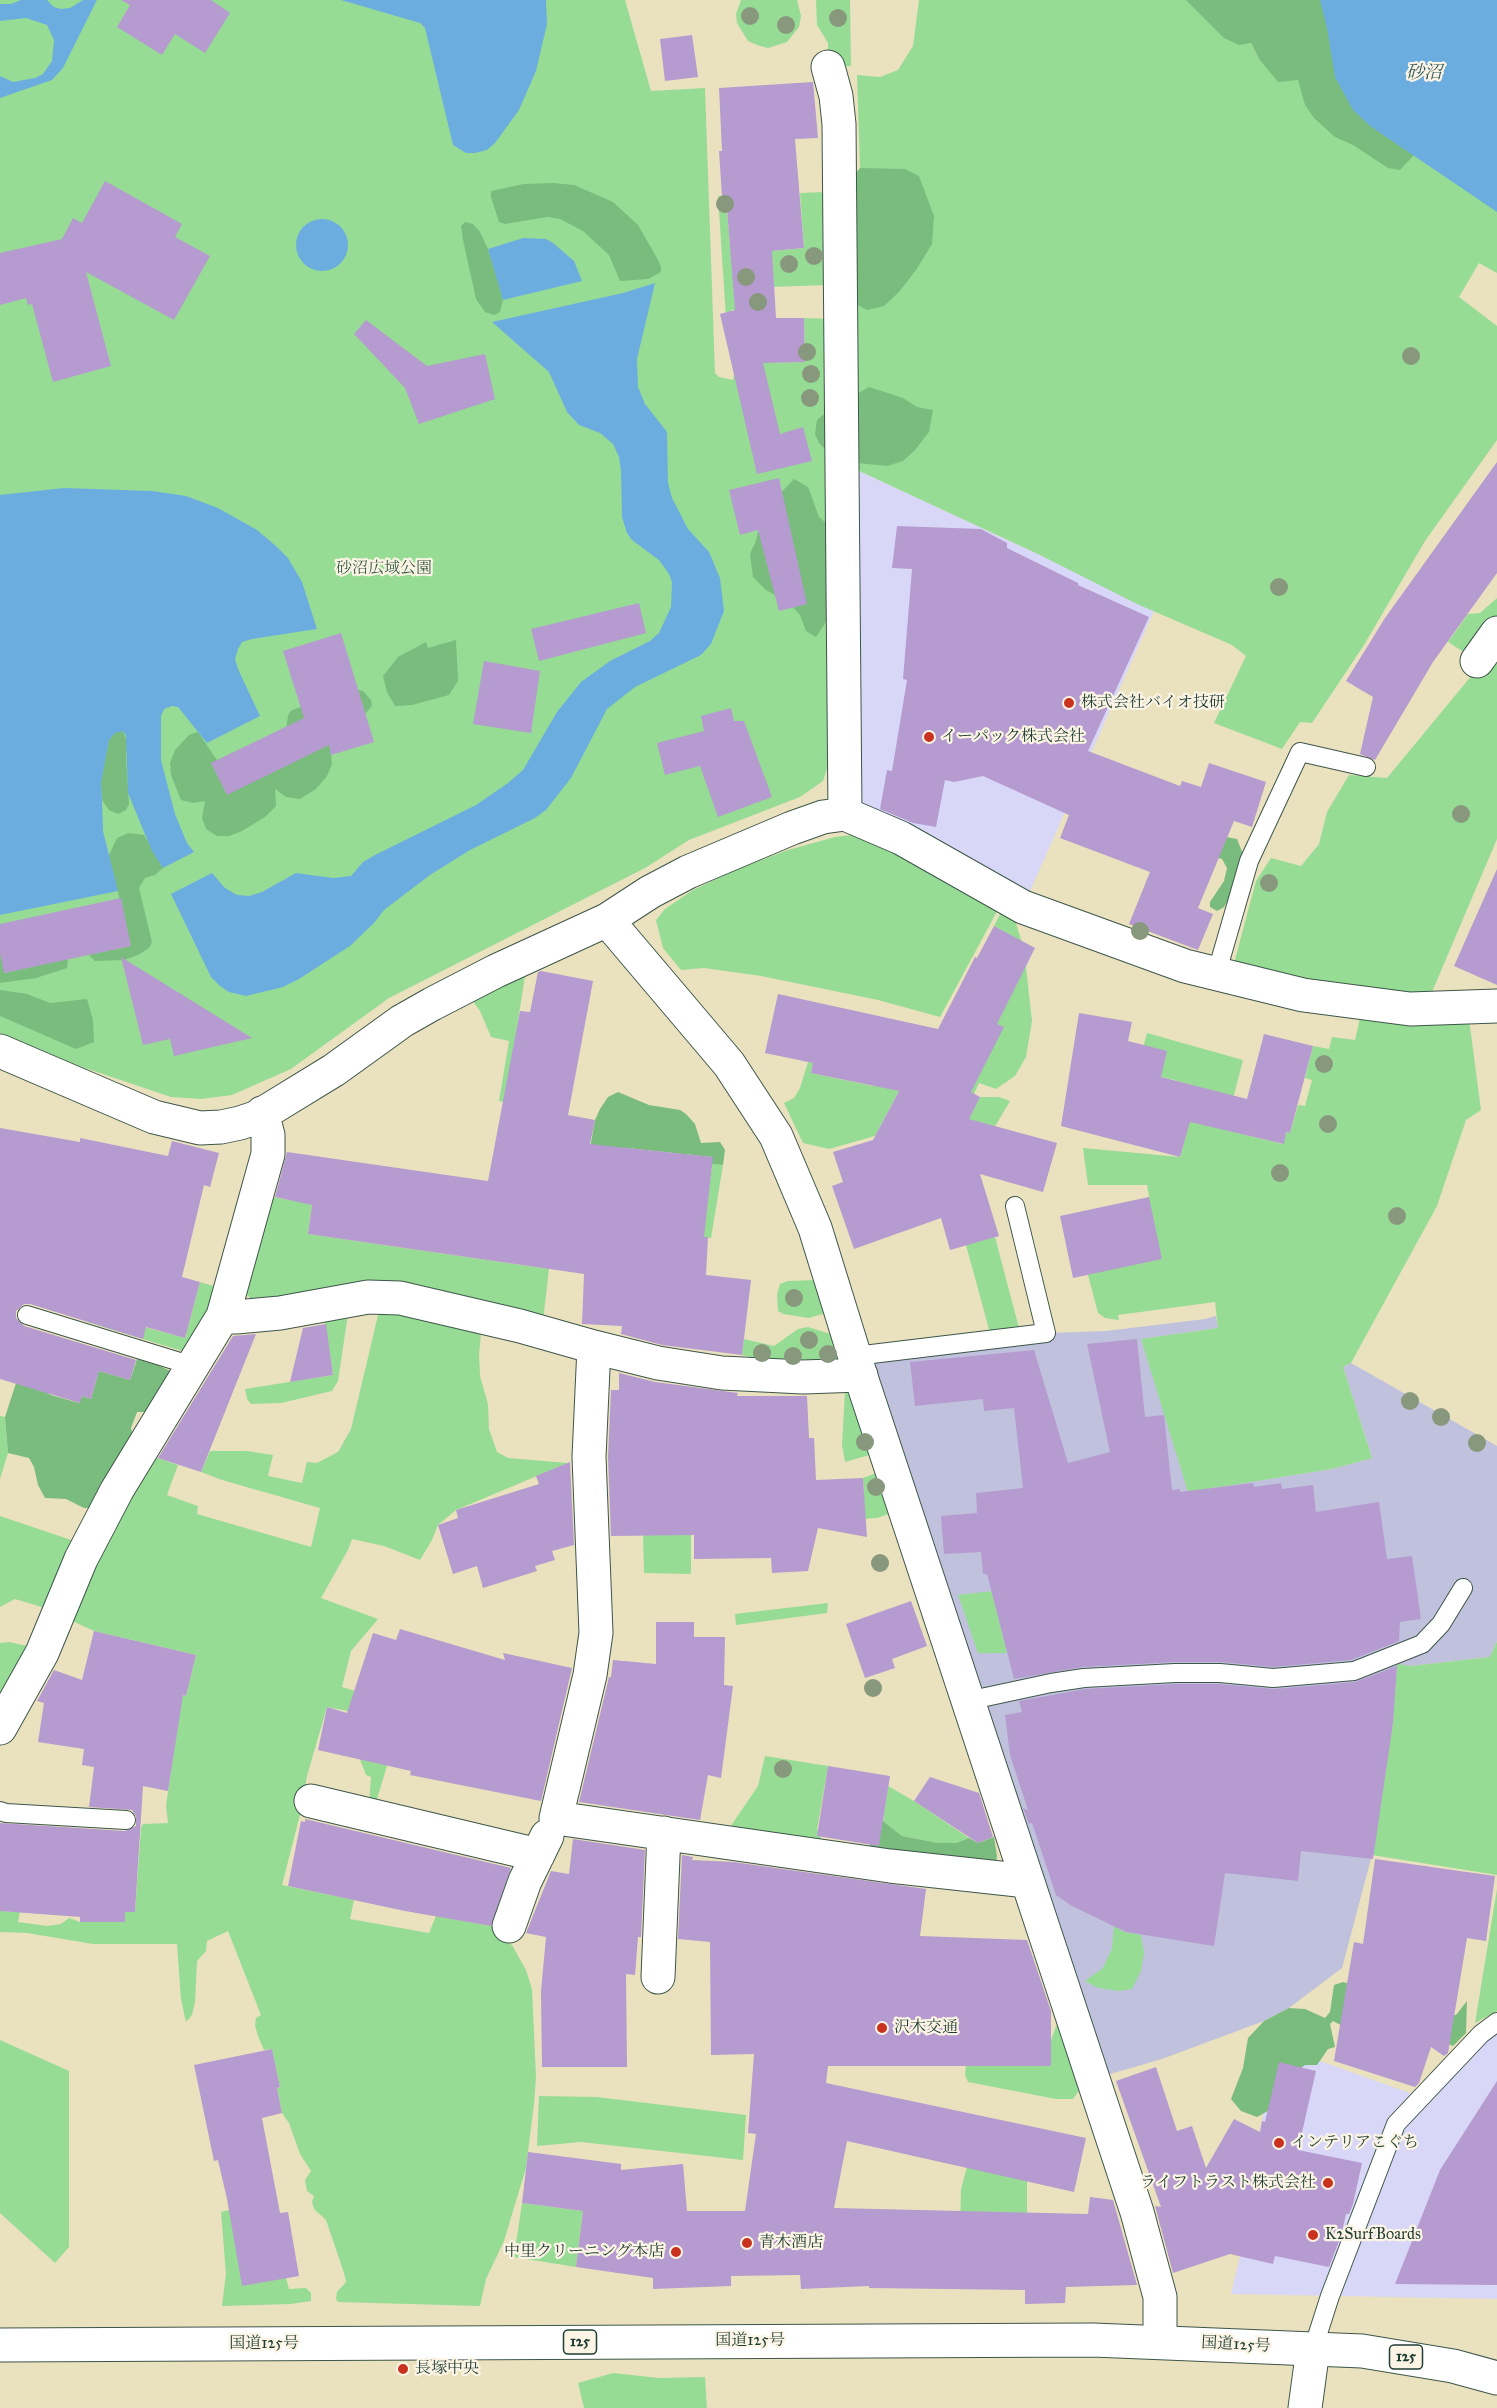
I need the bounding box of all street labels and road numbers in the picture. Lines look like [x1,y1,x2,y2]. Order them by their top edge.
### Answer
road number: 125 [564,2330,596,2354]
street label: 国道125号 [715,2331,785,2351]
street label: 国道125号 [229,2334,299,2354]
street label: 国道125号 [1201,2334,1271,2356]
road number: 125 [1390,2345,1422,2369]

